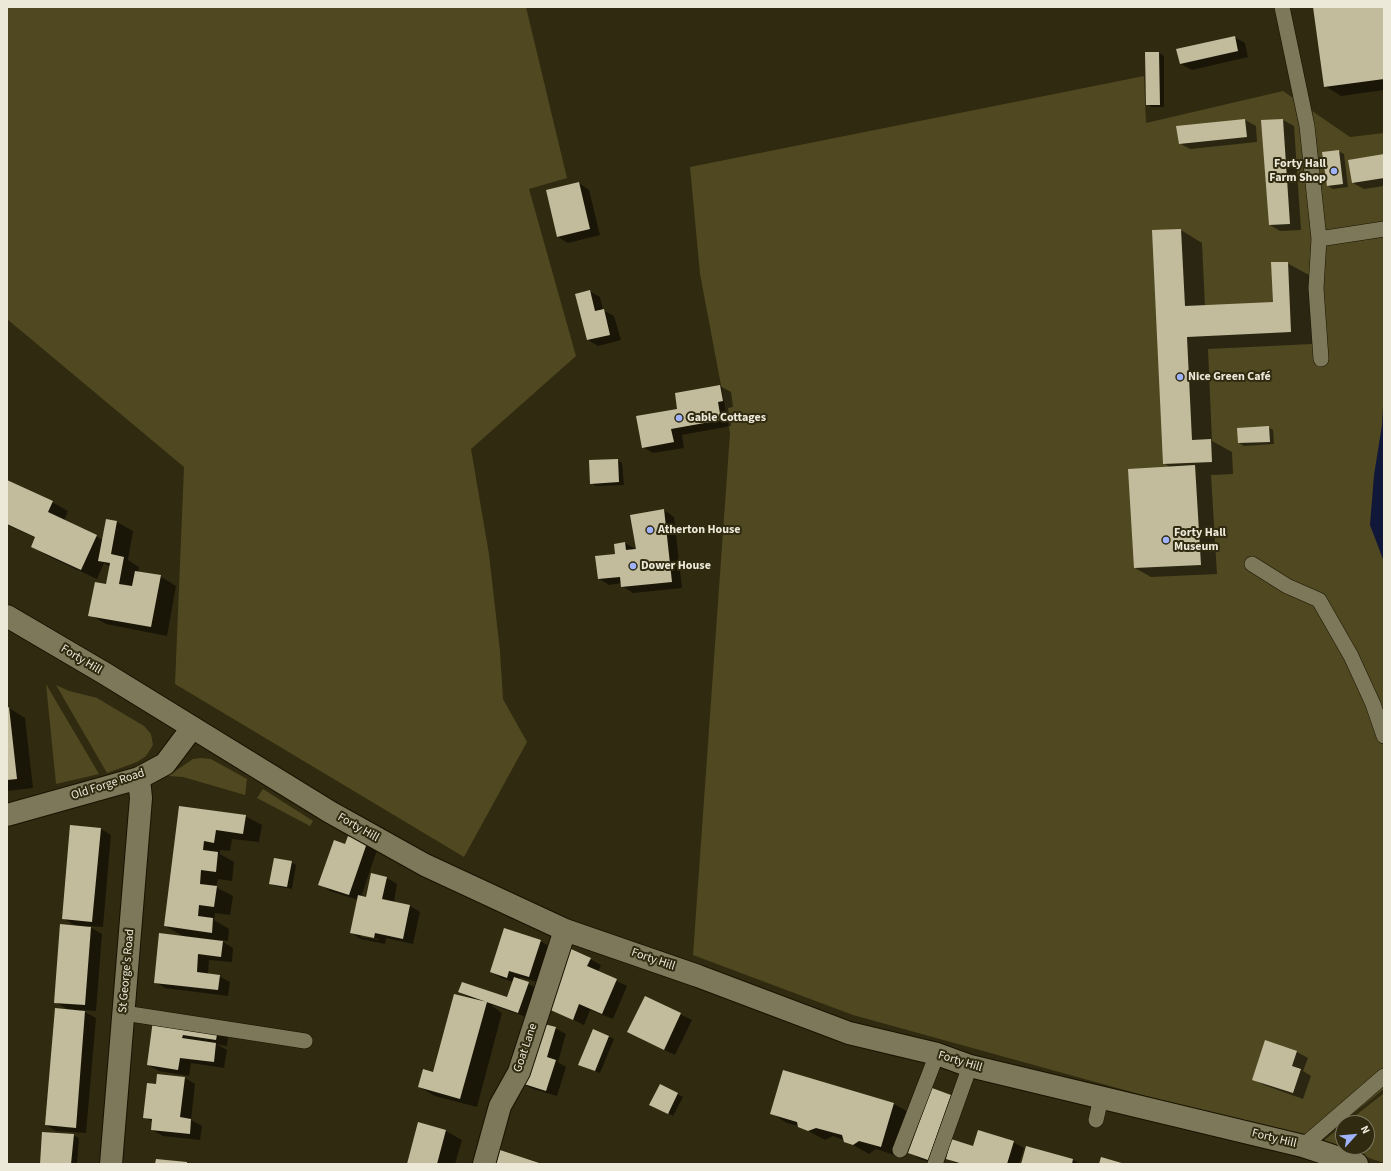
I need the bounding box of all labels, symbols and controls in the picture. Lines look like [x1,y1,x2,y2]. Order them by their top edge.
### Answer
place label: Forty Hall Farm Shop [1269,157,1326,185]
marker: Forty Hall Farm Shop [1329,166,1339,176]
place label: Nice Green Café [1188,370,1271,384]
marker: Nice Green Café [1175,372,1185,382]
place label: Gable Cottages [687,411,766,425]
marker: Gable Cottages [674,413,684,423]
place label: Atherton House [658,523,740,537]
marker: Atherton House [645,525,655,535]
place label: Forty Hall Museum [1174,526,1226,554]
marker: Forty Hall Museum [1161,535,1171,545]
place label: Dower House [641,559,711,573]
marker: Dower House [628,561,638,571]
street label: Forty Hill [58,642,104,678]
street label: Old Forge Road [69,766,147,804]
street label: Forty Hill [335,810,381,846]
street label: St George's Road [116,928,138,1014]
street label: Forty Hill [629,946,677,974]
street label: Goat Lane [511,1022,541,1074]
street label: Forty Hill [936,1048,984,1076]
north arrow [1335,1115,1375,1155]
text: N [1357,1123,1374,1136]
street label: Forty Hill [1250,1127,1298,1151]

